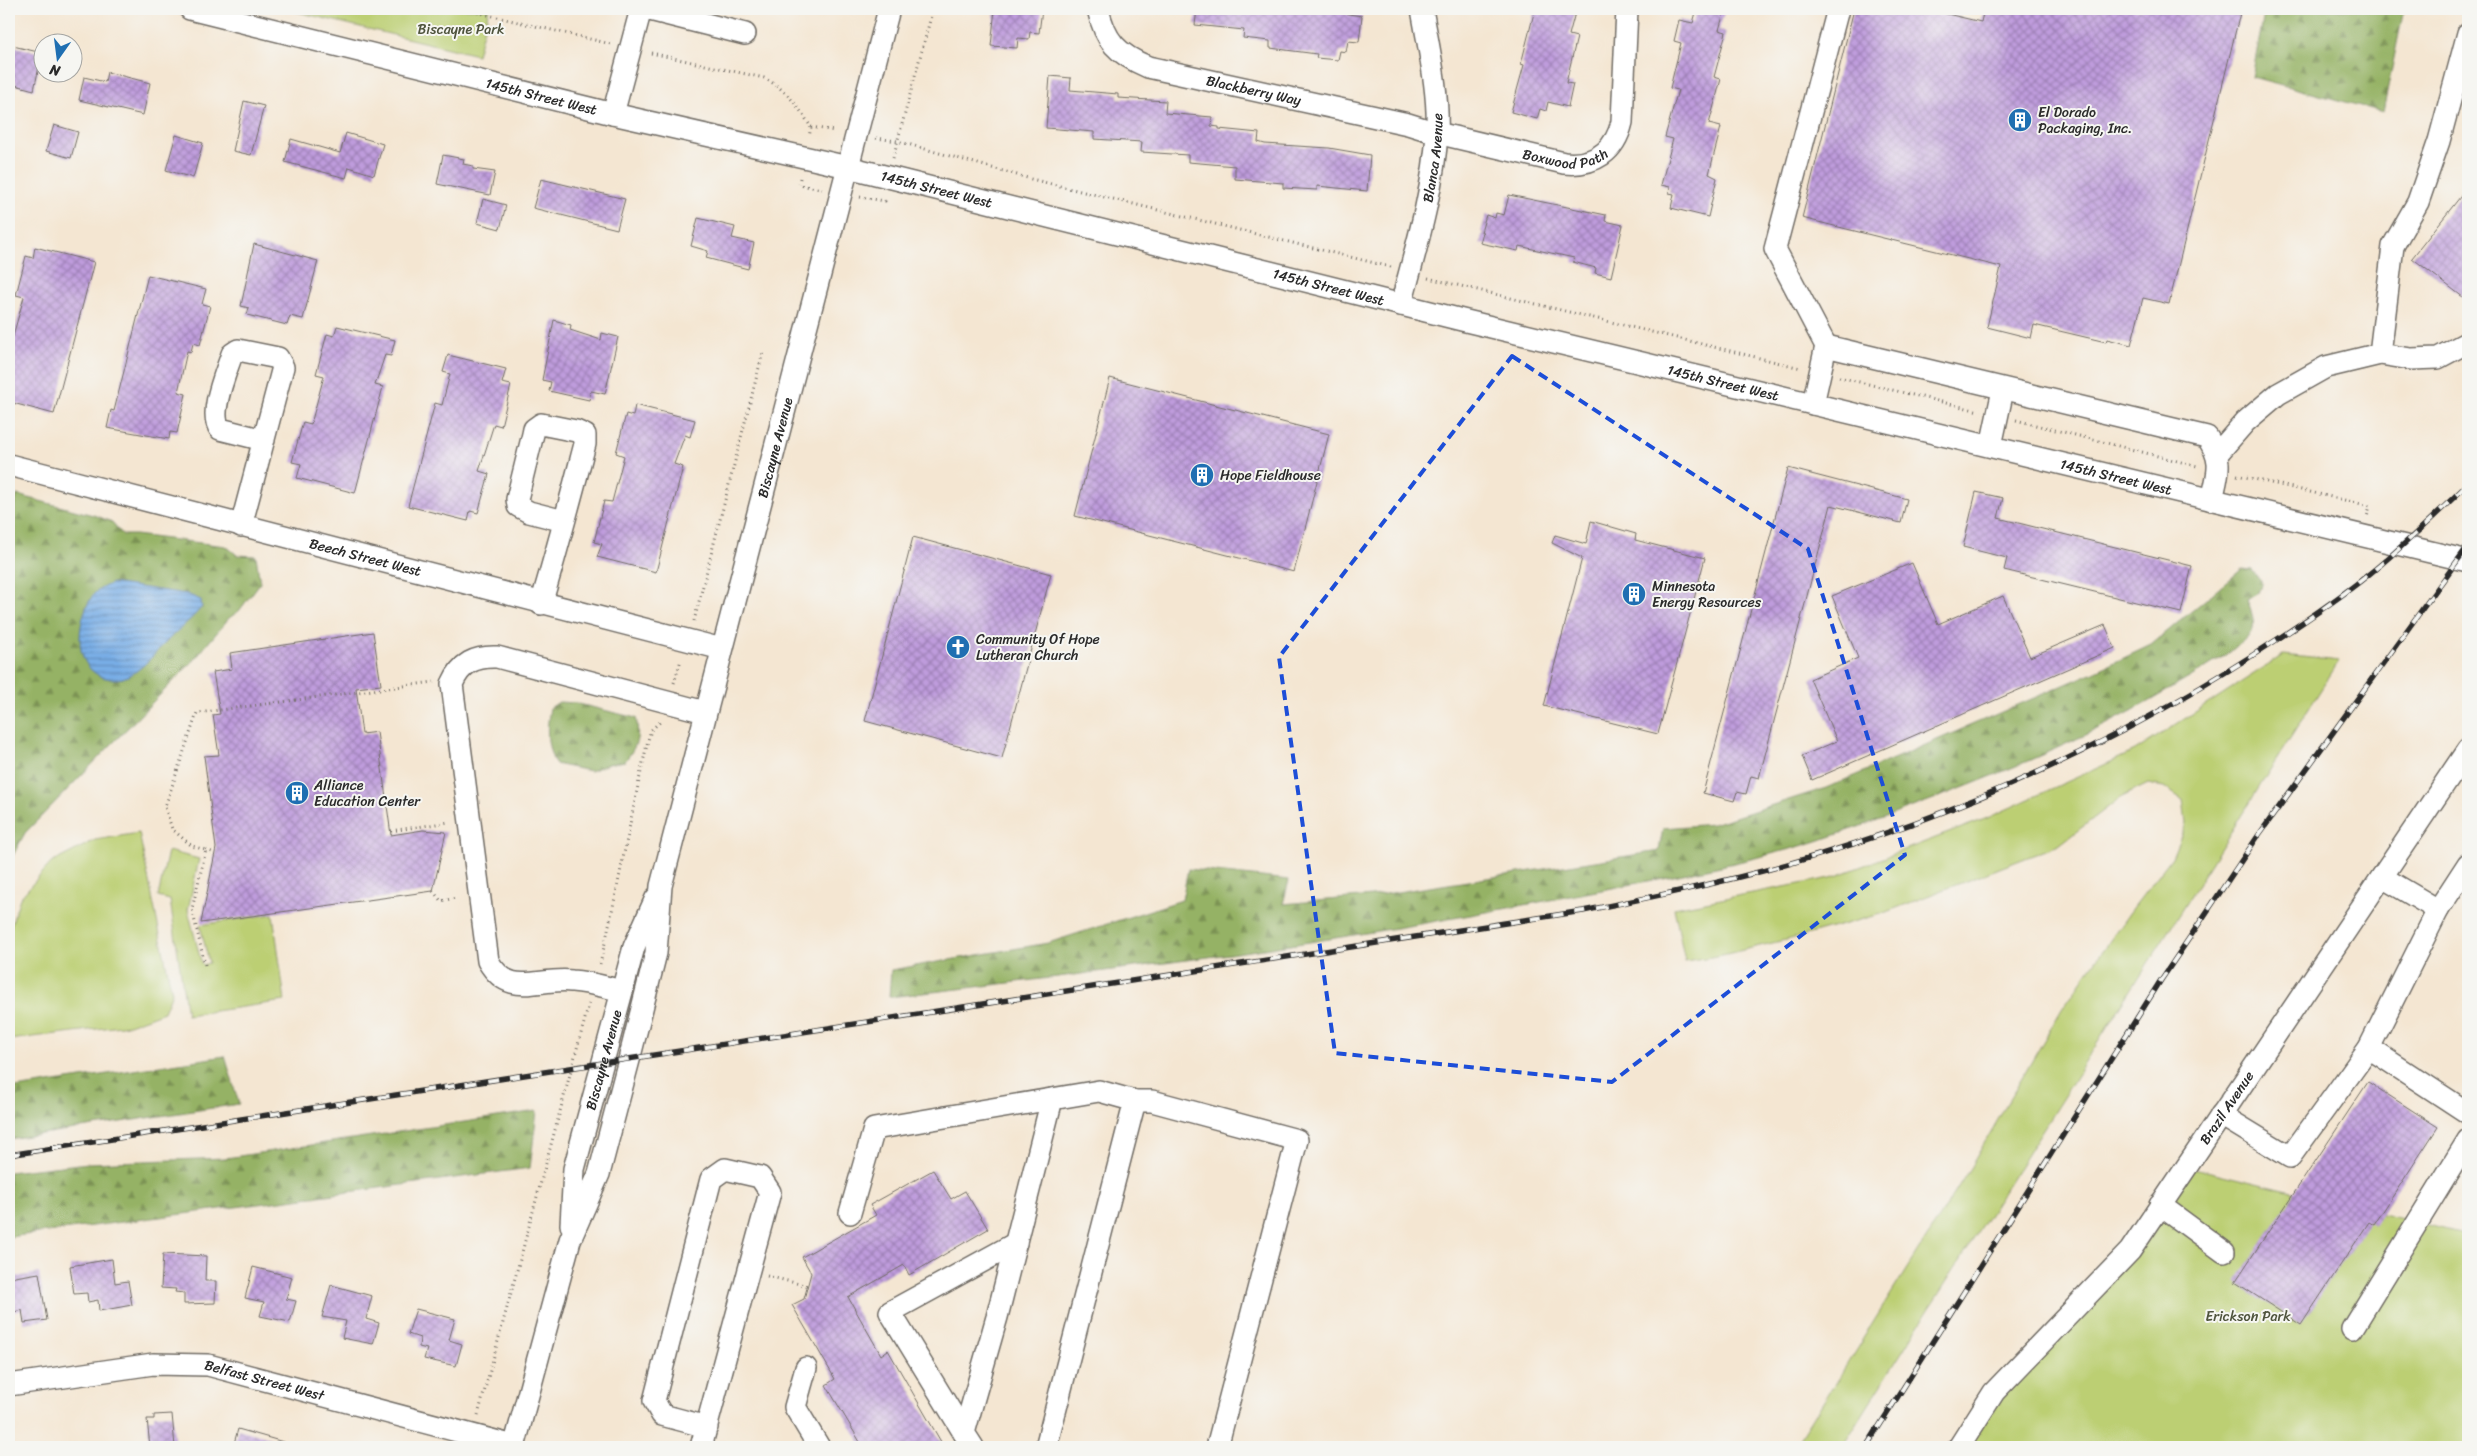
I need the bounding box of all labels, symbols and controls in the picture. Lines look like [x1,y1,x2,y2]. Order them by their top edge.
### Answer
park label: Biscayne Park [418,17,504,42]
north arrow [32,32,82,82]
text: N [47,57,64,84]
street label: Blackberry Way [1204,68,1304,113]
street label: 145th Street West [483,71,600,123]
place label: El Dorado Packaging, Inc. [2038,100,2132,141]
building icon: El Dorado Packaging, Inc. [2007,107,2033,133]
street label: Blanca Avenue [1415,113,1450,205]
street label: Boxwood Path [1520,142,1614,176]
street label: 145th Street West [878,164,995,215]
street label: 145th Street West [1270,261,1387,313]
street label: 145th Street West [1665,358,1781,408]
street label: Biscayne Avenue [750,394,801,501]
street label: 145th Street West [2057,452,2174,503]
building icon: Hope Fieldhouse [1189,462,1215,488]
place label: Hope Fieldhouse [1220,463,1321,488]
street label: Beech Street West [306,531,424,584]
place label: Minnesota Energy Resources [1652,574,1762,615]
building icon: Minnesota Energy Resources [1621,581,1647,607]
place label: Community Of Hope Lutheran Church [976,627,1100,668]
church icon: Community Of Hope Lutheran Church [945,634,971,660]
place label: Alliance Education Center [313,773,421,814]
building icon: Alliance Education Center [284,780,310,806]
street label: Biscayne Avenue [578,1007,630,1113]
street label: Brazil Avenue [2193,1066,2261,1150]
park label: Erickson Park [2205,1304,2291,1329]
street label: Belfast Street West [202,1353,328,1409]

